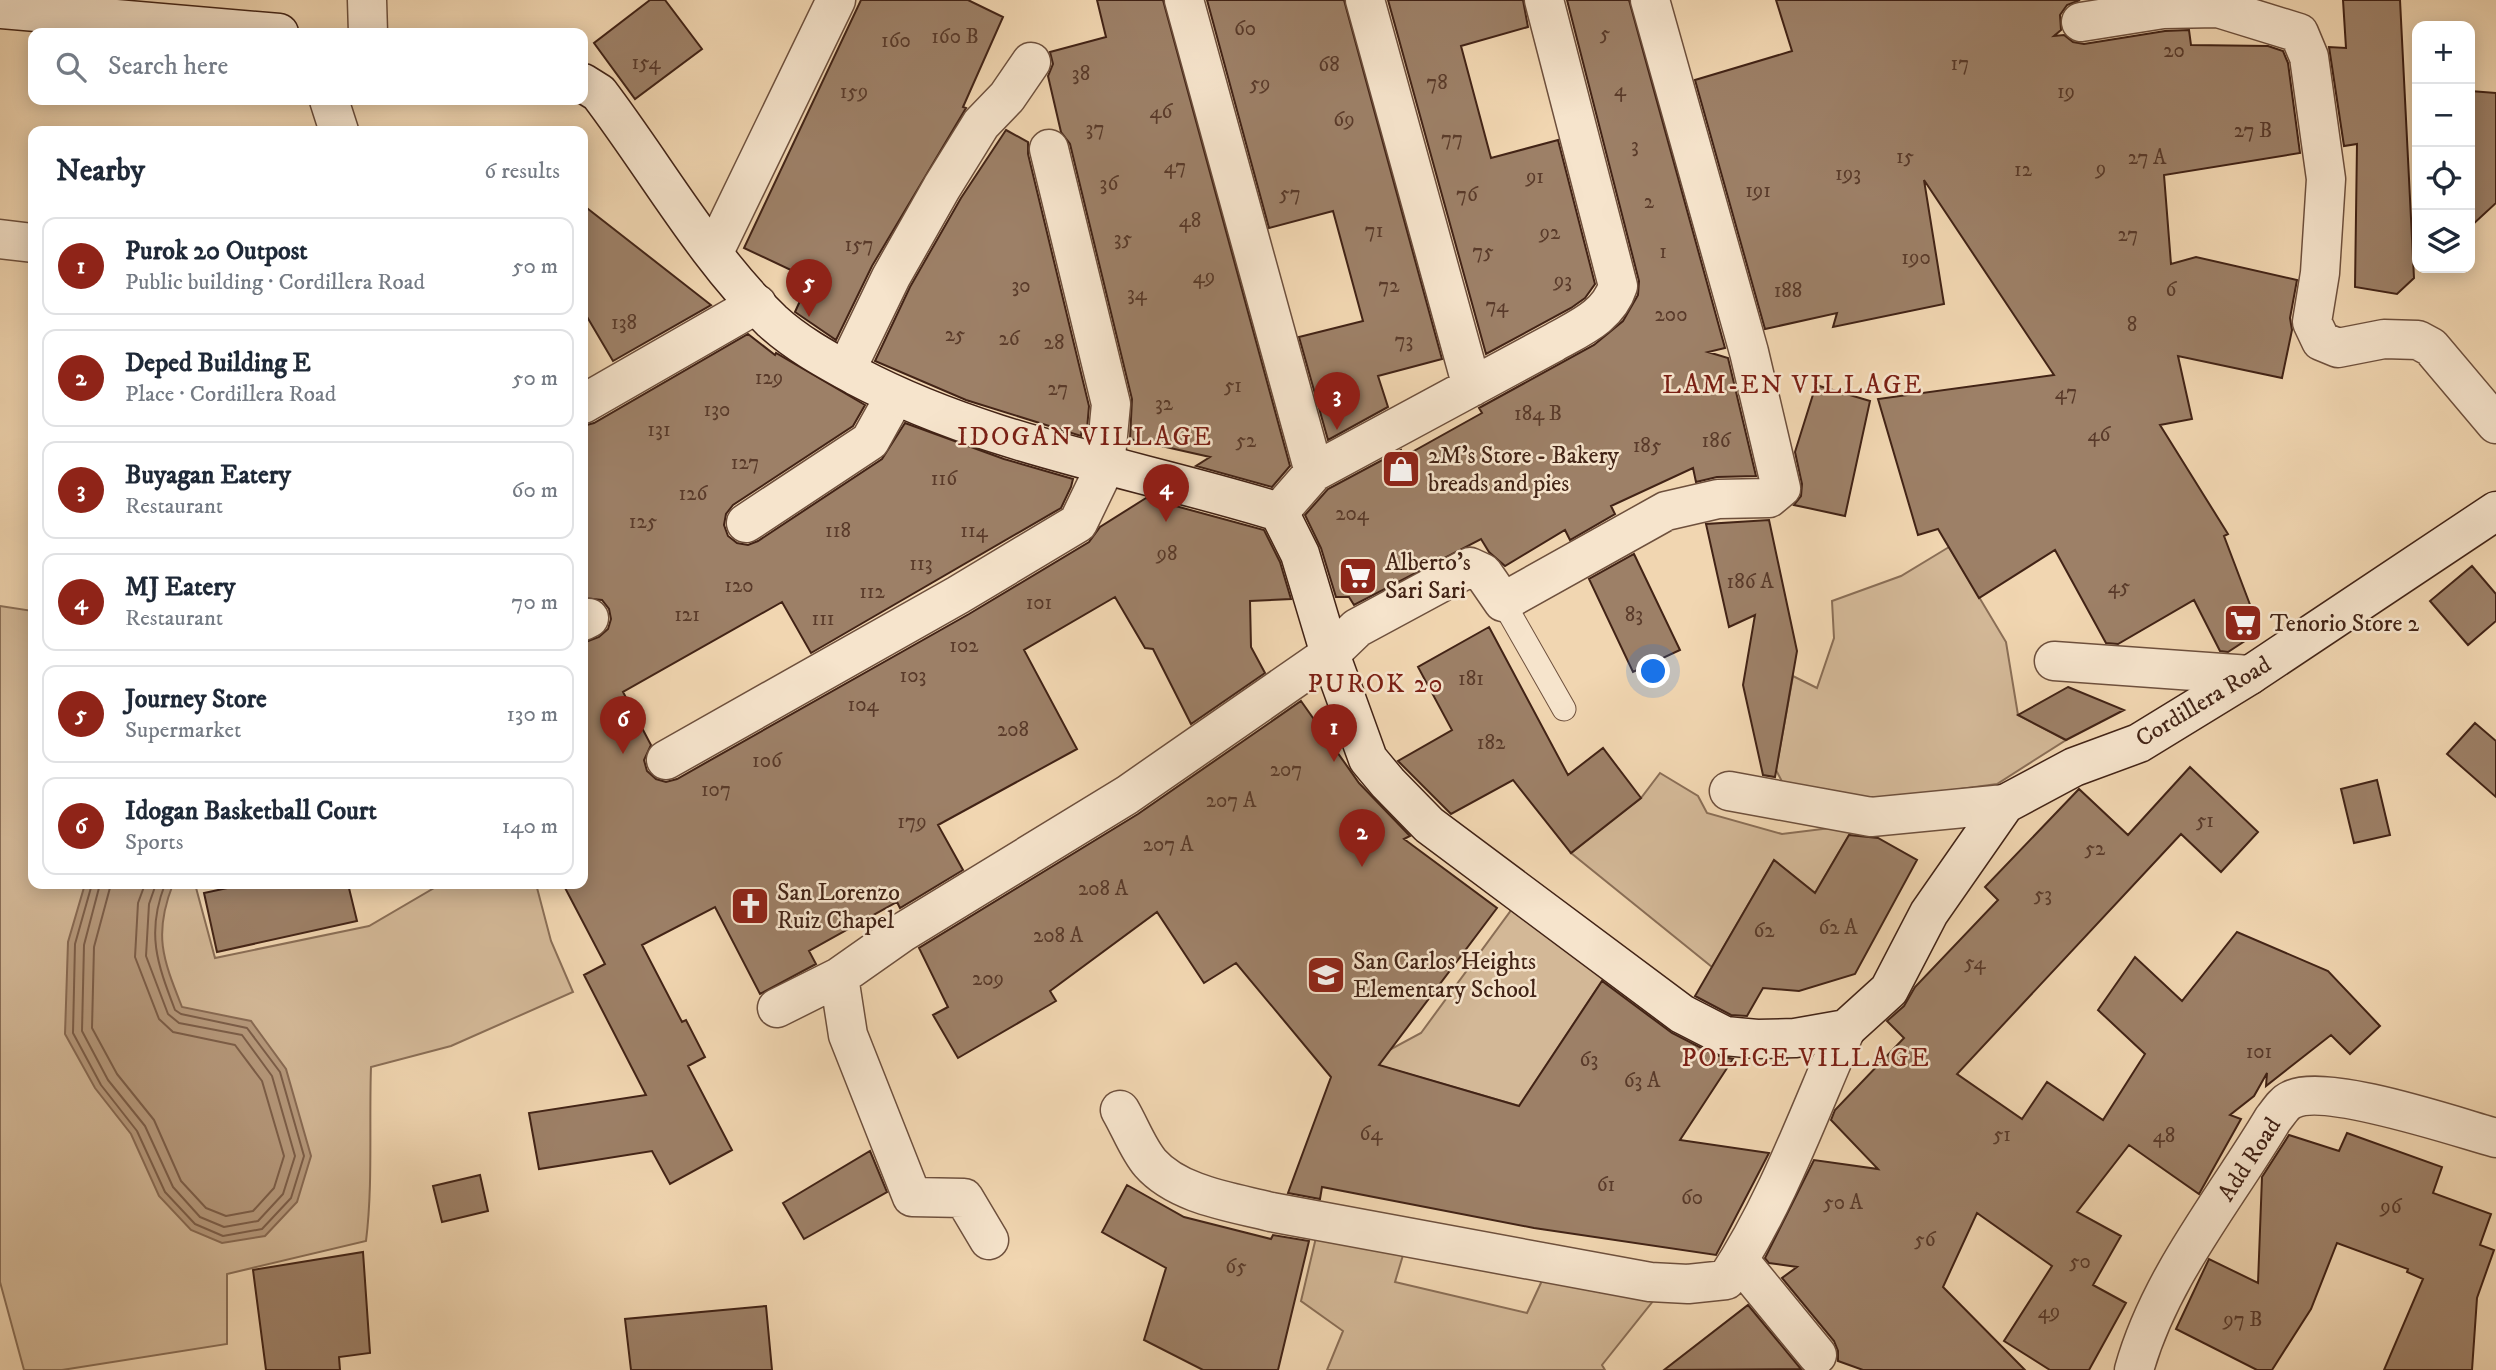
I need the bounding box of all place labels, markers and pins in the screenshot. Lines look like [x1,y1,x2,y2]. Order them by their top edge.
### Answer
pin: 5 [786,259,832,317]
pin: 3 [1314,372,1360,430]
place label: 2M's Store - Bakery breads and pies [1428,441,1619,499]
shop icon: 2M's Store - Bakery breads and pies [1380,448,1422,490]
pin: 4 [1143,464,1189,522]
place label: Alberto's Sari Sari [1385,548,1471,606]
supermarket icon: Alberto's Sari Sari [1337,555,1379,597]
supermarket icon: Tenorio Store 2 [2222,602,2264,644]
place label: Tenorio Store 2 [2270,609,2420,639]
pin: 6 [600,696,646,754]
pin: 1 [1311,704,1357,762]
pin: 2 [1339,809,1385,867]
place label: San Lorenzo Ruiz Chapel [777,878,900,936]
church icon: San Lorenzo Ruiz Chapel [729,885,771,927]
place label: San Carlos Heights Elementary School [1353,947,1537,1005]
school or university icon: San Carlos Heights Elementary School [1305,954,1347,996]

